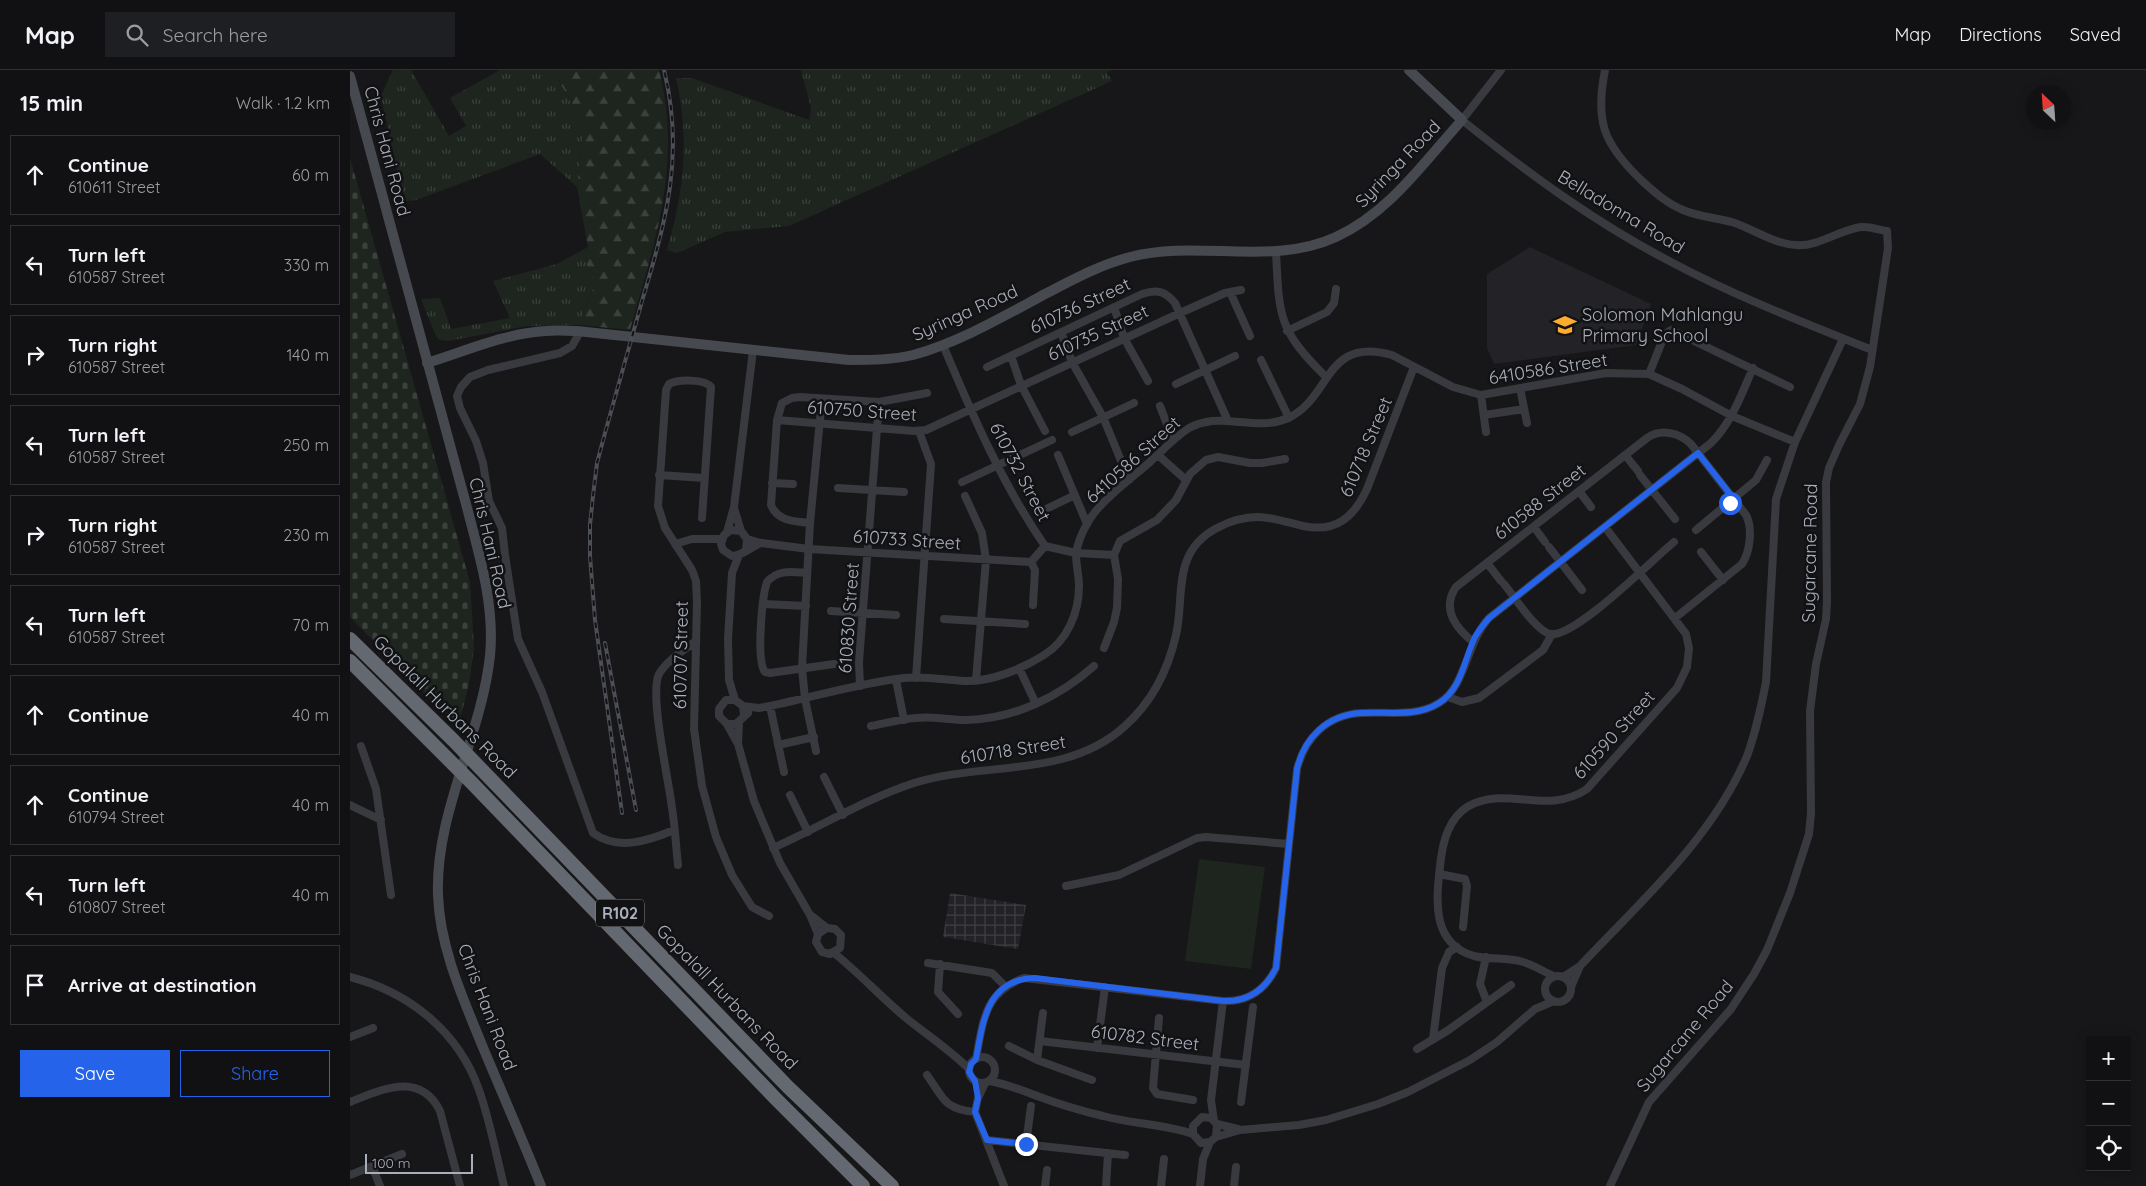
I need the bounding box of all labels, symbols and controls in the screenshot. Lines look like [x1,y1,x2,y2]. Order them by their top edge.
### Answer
search box [105,12,455,57]
text: Map [25,20,75,50]
icon: search [123,21,151,49]
text: Search here [163,23,268,47]
text: Map [1894,23,1931,46]
text: Directions [1959,23,2042,46]
text: Saved [2070,23,2121,46]
street label: Chris Hani Road [359,83,416,218]
north arrow [2026,85,2071,130]
text: 15 min [20,90,83,116]
text: Walk · 1.2 km [236,93,330,113]
street label: Syringa Road [1350,115,1445,212]
text: Continue [68,153,149,177]
icon: ahead [21,161,49,189]
text: 60 m [292,165,329,185]
street label: Belladonna Road [1554,165,1689,259]
text: 610611 Street [68,177,160,197]
text: Turn left [68,243,146,267]
icon: left [21,251,49,279]
text: 330 m [284,255,329,275]
text: 610587 Street [68,267,165,287]
street label: 610736 Street [1026,272,1134,339]
street label: Syringa Road [908,279,1021,346]
street label: 610735 Street [1044,299,1152,366]
place label: Solomon Mahlangu Primary School [1582,303,1743,347]
school or university icon: Solomon Mahlangu Primary School [1552,312,1578,338]
text: Turn right [68,333,157,357]
icon: right [21,341,49,369]
text: 140 m [286,345,329,365]
street label: 6410586 Street [1487,348,1609,389]
text: 610587 Street [68,357,165,377]
street label: 610718 Street [1334,393,1397,500]
street label: 610750 Street [806,395,918,426]
street label: 6410586 Street [1080,411,1185,508]
street label: 610732 Street [985,418,1056,525]
text: Turn left [68,423,146,447]
icon: left [21,431,49,459]
text: 250 m [283,435,329,455]
text: 610587 Street [68,447,165,467]
street label: 610588 Street [1489,459,1590,545]
street label: Chris Hani Road [464,475,517,611]
street label: Sugarcane Road [1797,483,1822,623]
route start [1719,492,1742,515]
text: Turn right [68,513,157,537]
icon: right [21,521,49,549]
street label: 610733 Street [852,524,962,555]
text: 230 m [283,525,329,545]
text: 610587 Street [68,537,165,557]
street label: 610830 Street [833,562,864,674]
street label: 610707 Street [668,601,693,709]
text: Turn left [68,603,146,627]
icon: left [21,611,49,639]
text: 70 m [292,615,329,635]
text: 610587 Street [68,627,165,647]
street label: Gopalall Hurbans Road [369,630,522,783]
street label: 610590 Street [1568,685,1660,784]
icon: ahead [21,701,49,729]
text: Continue [68,703,149,727]
text: 40 m [292,705,329,725]
street label: 610718 Street [958,730,1067,769]
text: Continue [68,783,149,807]
icon: ahead [21,791,49,819]
text: 40 m [292,795,329,815]
text: 610794 Street [68,807,165,827]
text: Turn left [68,873,146,897]
icon: left [21,881,49,909]
text: 40 m [292,885,329,905]
text: 610807 Street [68,897,166,917]
road number: R102 [596,900,644,926]
street label: Gopalall Hurbans Road [652,919,803,1074]
street label: Chris Hani Road [453,940,522,1073]
icon: arrive [21,971,49,999]
text: Arrive at destination [68,973,257,997]
street label: Sugarcane Road [1631,975,1738,1096]
street label: 610782 Street [1090,1019,1201,1056]
map controls [2086,1036,2131,1171]
button: + [2086,1036,2131,1081]
button: Save [20,1050,170,1097]
button: Share [180,1050,330,1097]
button: − [2086,1081,2131,1126]
button: locate [2086,1126,2131,1171]
route end [1015,1133,1038,1156]
scale bar [365,1151,472,1174]
text: 100 m [372,1154,410,1172]

